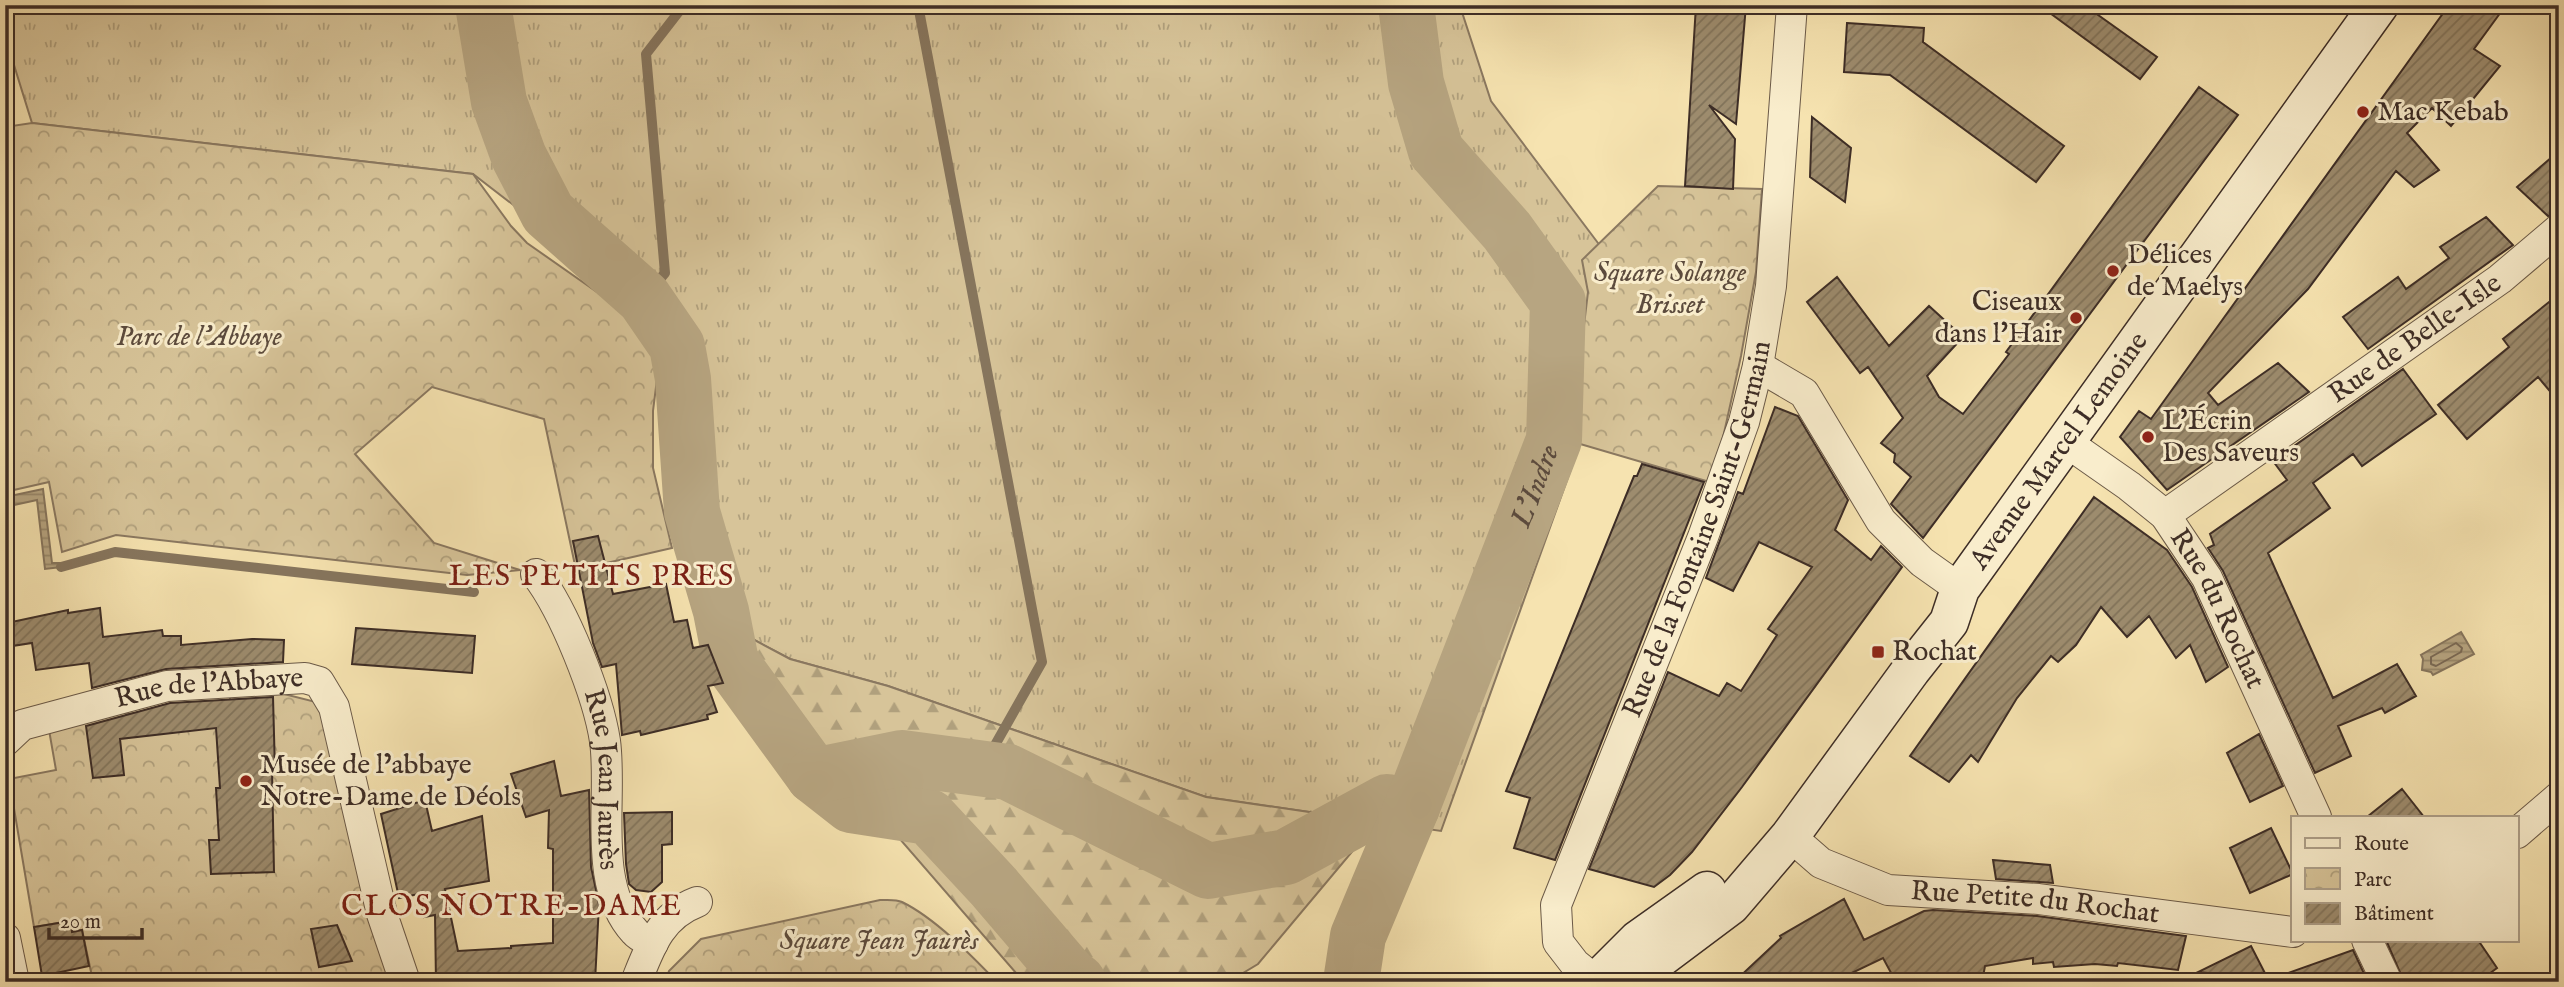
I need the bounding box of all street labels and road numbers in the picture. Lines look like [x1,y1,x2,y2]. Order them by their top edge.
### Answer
street label: Rue de Belle-Isle [2322,266,2508,412]
street label: Avenue Marcel Lemoine [1961,325,2156,577]
street label: Rue de la Fontaine Saint-Germain [1615,338,1779,723]
street label: Rue du Rochat [2162,522,2273,695]
street label: Rue de l'Abbaye [111,661,304,717]
street label: Rue Jean Jaurès [575,685,626,872]
street label: Rue Petite du Rochat [1910,874,2162,932]

